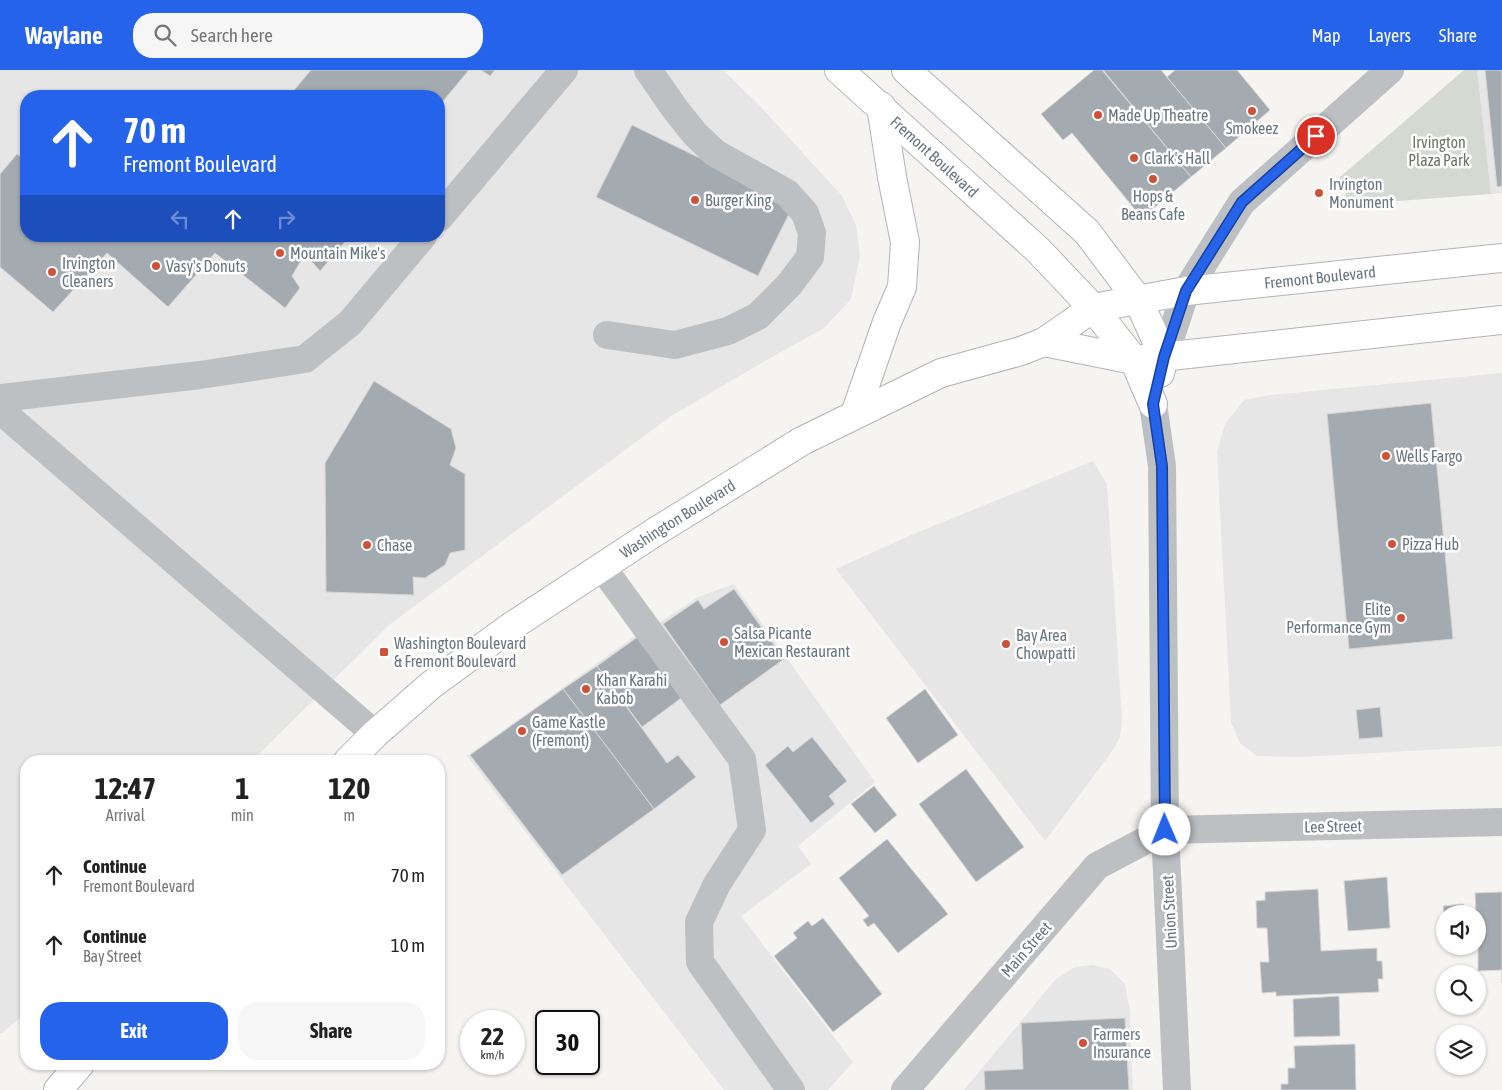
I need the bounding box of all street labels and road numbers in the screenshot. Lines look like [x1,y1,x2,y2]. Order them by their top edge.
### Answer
street label: Fremont Boulevard [887,112,982,201]
street label: Fremont Boulevard [1263,262,1377,292]
street label: Washington Boulevard [616,476,738,562]
street label: Lee Street [1304,816,1363,836]
street label: Union Street [1158,874,1180,949]
street label: Main Street [997,918,1055,980]

